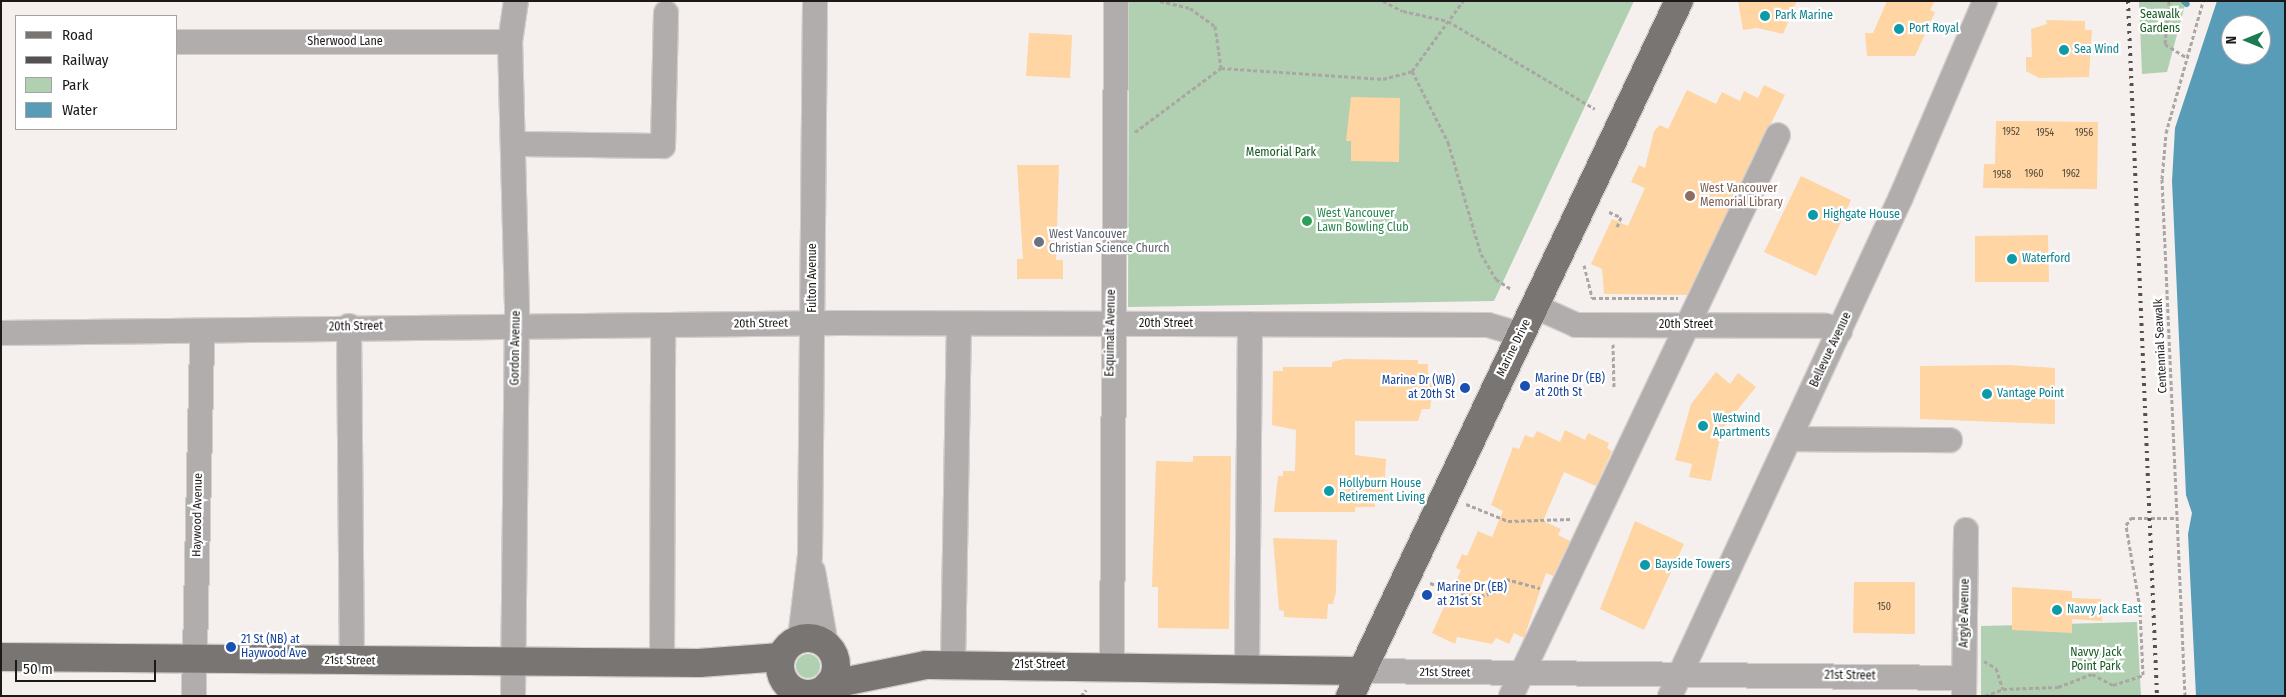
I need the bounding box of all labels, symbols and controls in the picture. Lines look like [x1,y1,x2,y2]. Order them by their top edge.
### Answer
park label: Seawalk Gardens [2140,8,2180,36]
place label: Park Marine [1775,9,1833,23]
marker: Park Marine [1759,10,1771,22]
legend [15,15,178,130]
north arrow [2221,15,2271,65]
place label: Port Royal [1909,22,1959,36]
marker: Port Royal [1893,23,1905,35]
text: Road [62,26,93,44]
street label: Sherwood Lane [307,35,383,49]
text: N [2223,36,2240,44]
place label: Sea Wind [2074,43,2119,57]
marker: Sea Wind [2058,44,2070,56]
text: Railway [62,51,109,69]
text: Park [62,76,89,94]
text: Water [62,101,97,119]
house number: 1952 [2002,127,2020,139]
house number: 1954 [2036,128,2054,140]
house number: 1956 [2075,128,2093,140]
park label: Memorial Park [1246,146,1316,160]
house number: 1960 [2025,169,2043,181]
house number: 1962 [2062,169,2080,181]
house number: 1958 [1993,170,2011,182]
place label: West Vancouver Memorial Library [1700,182,1783,210]
marker: West Vancouver Memorial Library [1684,190,1696,202]
place label: West Vancouver Lawn Bowling Club [1317,207,1409,235]
place label: Highgate House [1823,208,1900,222]
marker: Highgate House [1807,209,1819,221]
marker: West Vancouver Lawn Bowling Club [1301,215,1313,227]
place label: West Vancouver Christian Science Church [1049,228,1170,256]
marker: West Vancouver Christian Science Church [1033,236,1045,248]
street label: Fulton Avenue [806,243,820,313]
place label: Waterford [2022,252,2071,266]
marker: Waterford [2006,253,2018,265]
street label: Esquimalt Avenue [1103,289,1119,377]
street label: Centennial Seawalk [2151,298,2171,394]
street label: Gordon Avenue [508,310,524,386]
street label: Bellevue Avenue [1807,310,1855,390]
street label: 20th Street [734,316,788,332]
street label: 20th Street [1139,317,1193,331]
street label: Marine Drive [1494,317,1534,379]
street label: 20th Street [1659,318,1713,332]
street label: 20th Street [329,319,383,335]
place label: Marine Dr (EB) at 20th St [1535,372,1605,400]
place label: Marine Dr (WB) at 20th St [1382,374,1455,402]
marker: Marine Dr (EB) at 20th St [1519,380,1531,392]
marker: Marine Dr (WB) at 20th St [1459,382,1471,394]
place label: Vantage Point [1997,387,2064,401]
marker: Vantage Point [1981,388,1993,400]
place label: Westwind Apartments [1713,412,1770,440]
marker: Westwind Apartments [1697,420,1709,432]
street label: Haywood Avenue [190,473,206,557]
place label: Hollyburn House Retirement Living [1339,477,1425,505]
marker: Hollyburn House Retirement Living [1323,485,1335,497]
place label: Bayside Towers [1655,558,1730,572]
marker: Bayside Towers [1639,559,1651,571]
street label: Argyle Avenue [1957,578,1973,648]
place label: Marine Dr (EB) at 21st St [1437,581,1507,609]
marker: Marine Dr (EB) at 21st St [1421,589,1433,601]
house number: 150 [1877,602,1891,614]
place label: Navvy Jack East [2067,603,2142,617]
marker: Navvy Jack East [2051,604,2063,616]
place label: 21 St (NB) at Haywood Ave [241,633,307,661]
marker: 21 St (NB) at Haywood Ave [225,641,237,653]
park label: Navvy Jack Point Park [2070,646,2122,674]
scale bar [18,650,159,682]
street label: 21st Street [324,653,376,669]
street label: 21st Street [1014,658,1066,672]
text: 50 m [23,660,53,678]
street label: 21st Street [1419,665,1471,681]
street label: 21st Street [1824,668,1876,684]

